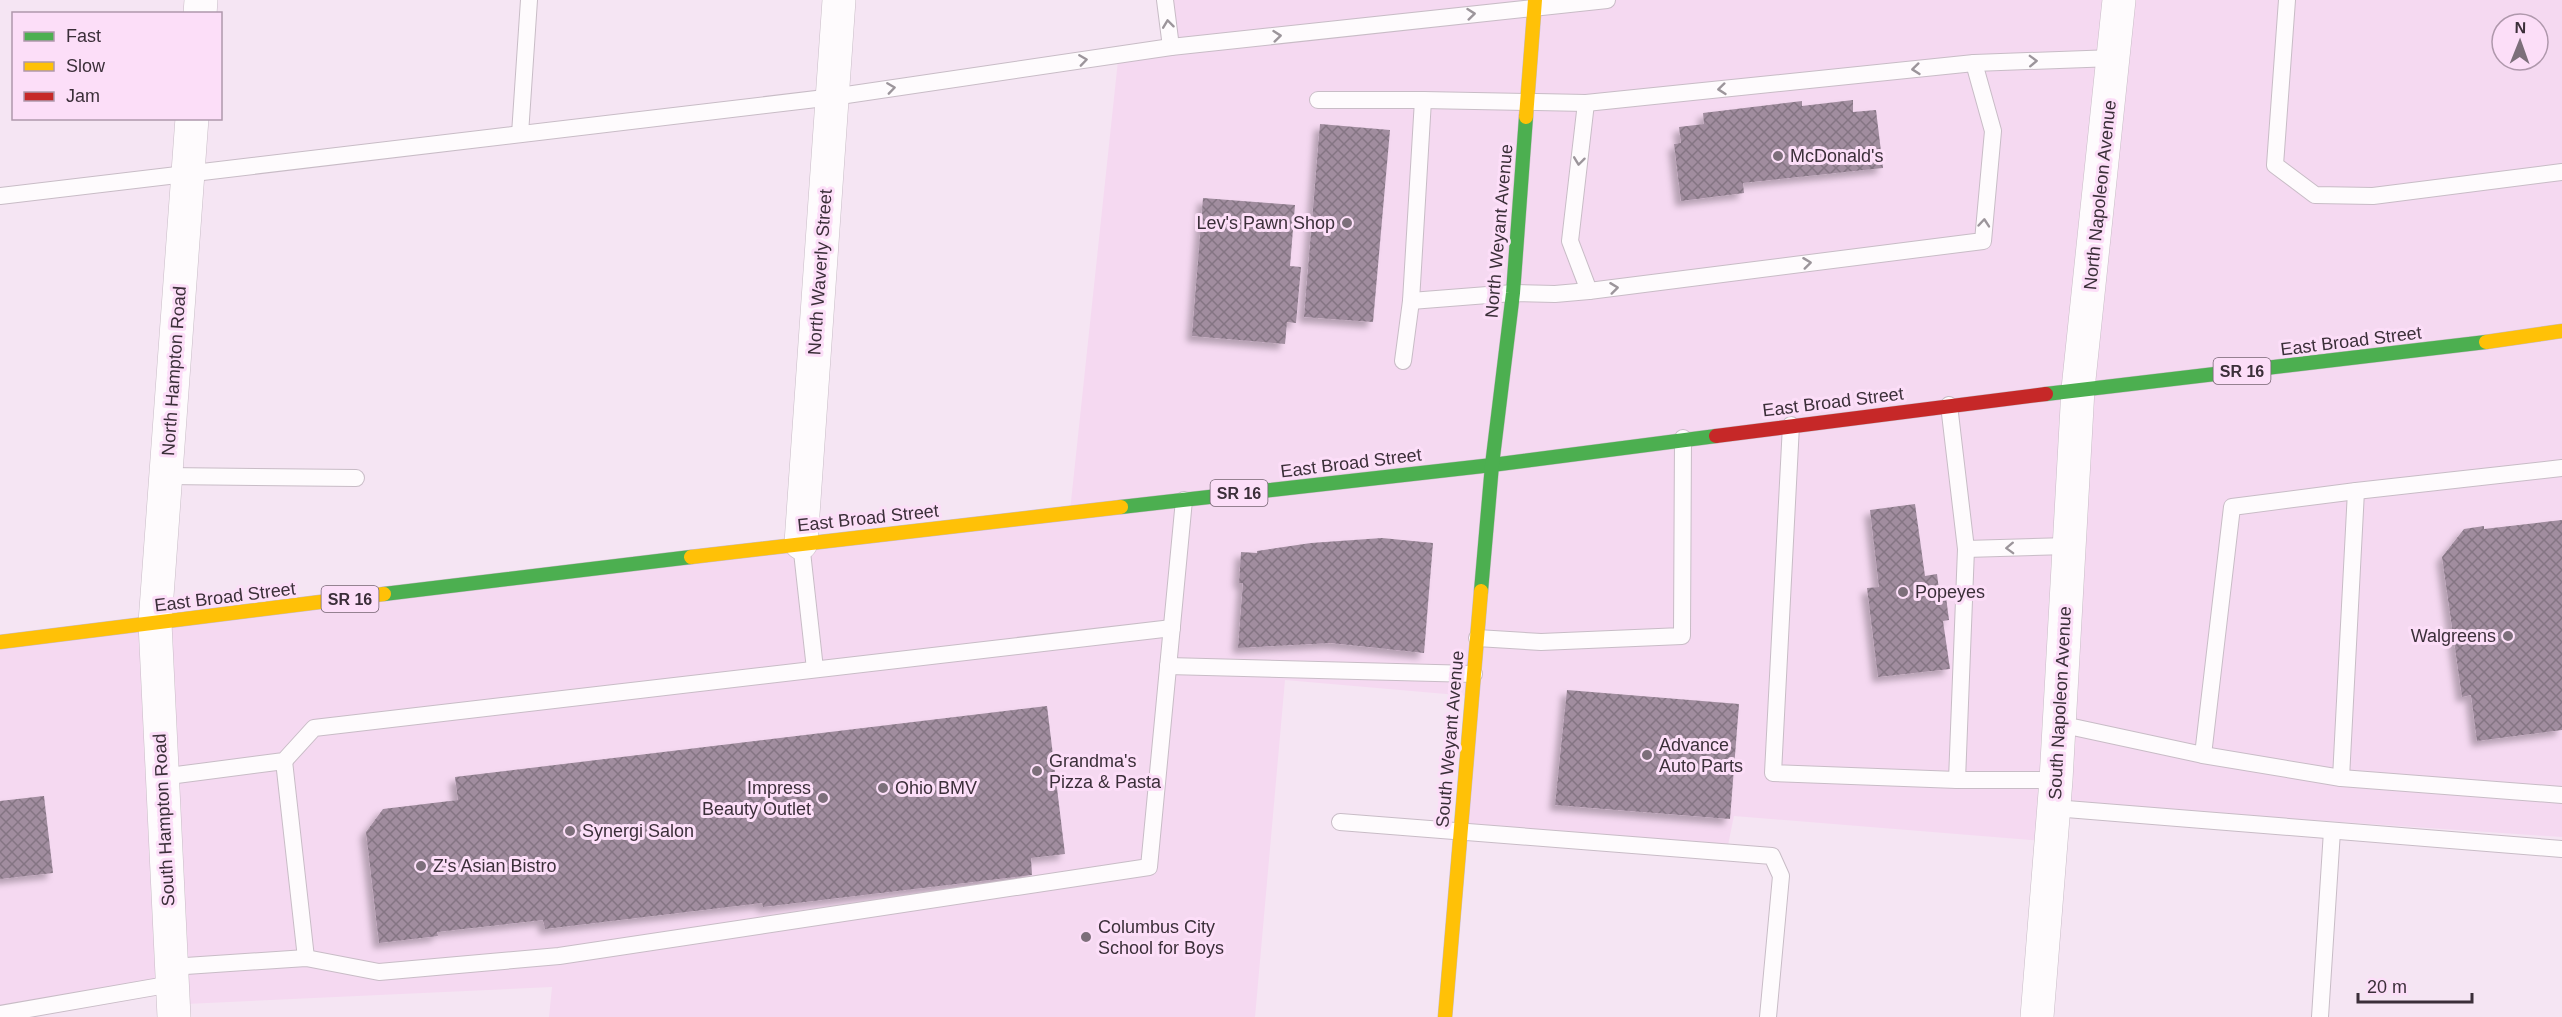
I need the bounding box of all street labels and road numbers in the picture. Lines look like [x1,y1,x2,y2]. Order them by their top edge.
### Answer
street label: North Napoleon Avenue [2080,99,2120,291]
street label: North Weyant Avenue [1481,143,1517,319]
street label: North Waverly Street [804,188,836,356]
street label: North Hampton Road [158,285,190,457]
street label: East Broad Street [2279,322,2423,360]
road number: SR 16 [2214,358,2270,384]
street label: East Broad Street [1761,383,1905,421]
street label: East Broad Street [1279,444,1423,482]
road number: SR 16 [1210,480,1268,506]
street label: East Broad Street [796,501,940,535]
street label: East Broad Street [153,578,297,616]
road number: SR 16 [322,586,378,612]
street label: South Napoleon Avenue [2045,606,2075,800]
street label: South Weyant Avenue [1432,650,1468,828]
street label: South Hampton Road [149,733,179,907]

